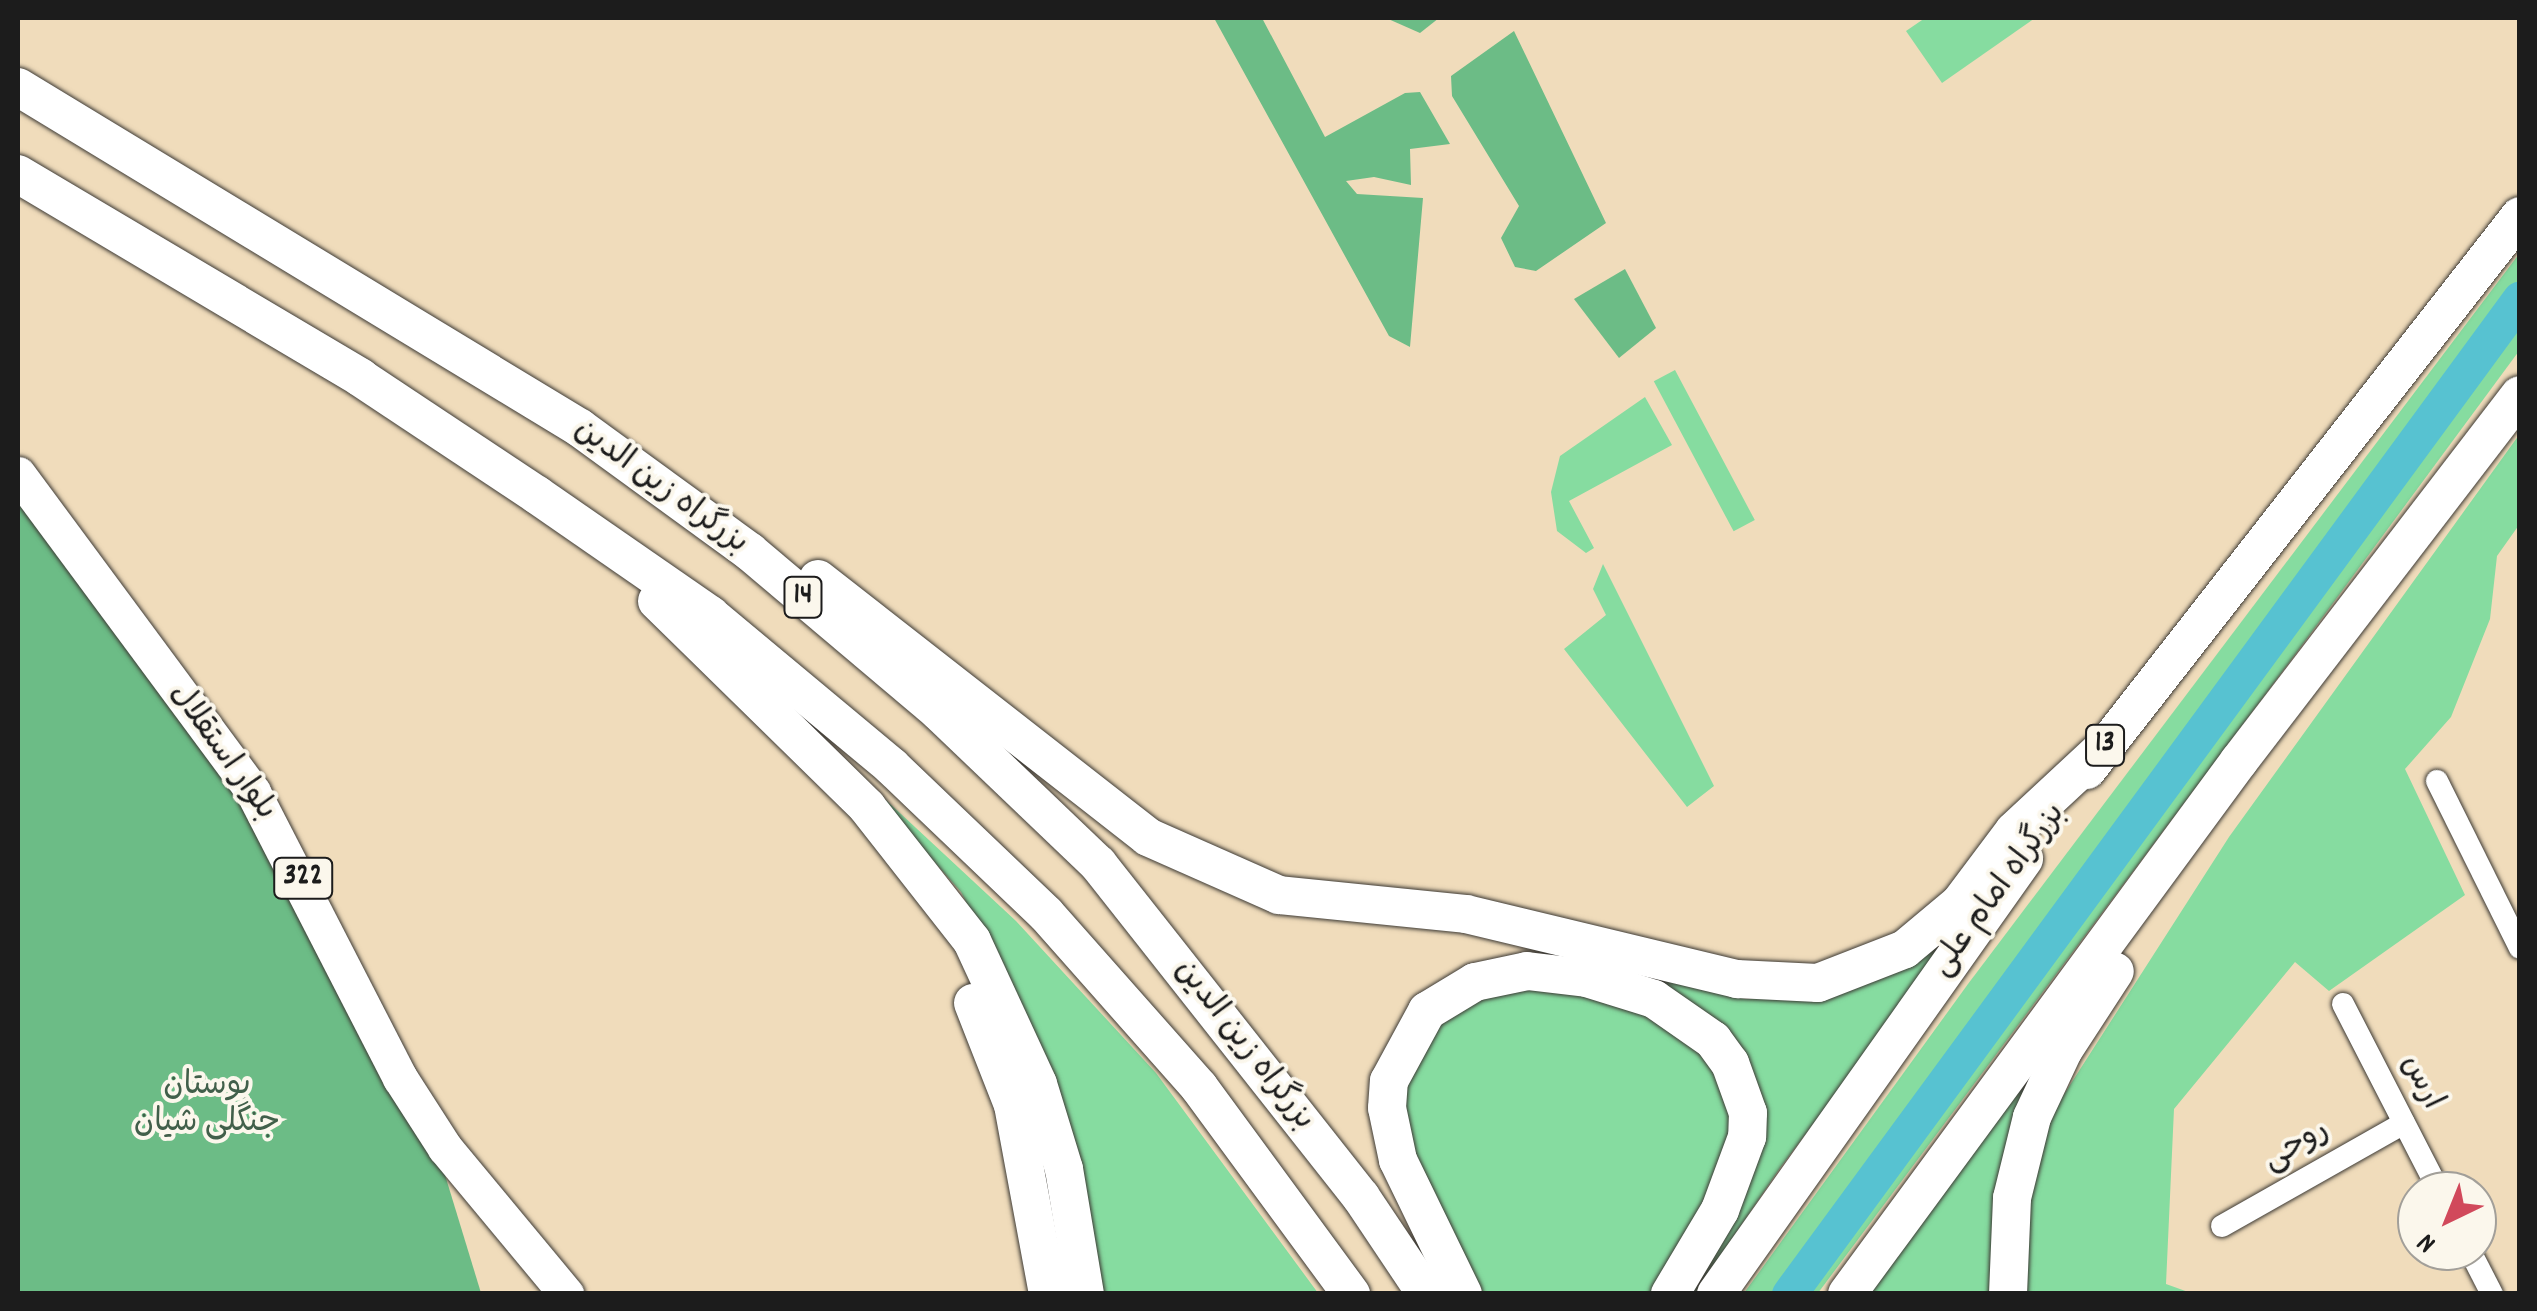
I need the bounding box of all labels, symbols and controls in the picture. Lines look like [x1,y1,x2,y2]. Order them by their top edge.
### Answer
street label: بزرگراه زین الدین [565,412,755,564]
road number: 14 [783,572,823,622]
street label: بلوار استقلال [159,677,283,829]
road number: 13 [2085,720,2125,770]
street label: بزرگراه امام علی [1924,797,2076,985]
road number: 322 [273,853,333,903]
street label: بزرگراه زین الدین [1164,953,1322,1139]
street label: ارس [2390,1049,2450,1117]
park label: بوستان جنگلی شیان [134,1069,280,1144]
street label: روحی [2257,1113,2337,1181]
north arrow [2397,1171,2497,1271]
text: N [2409,1222,2447,1261]

